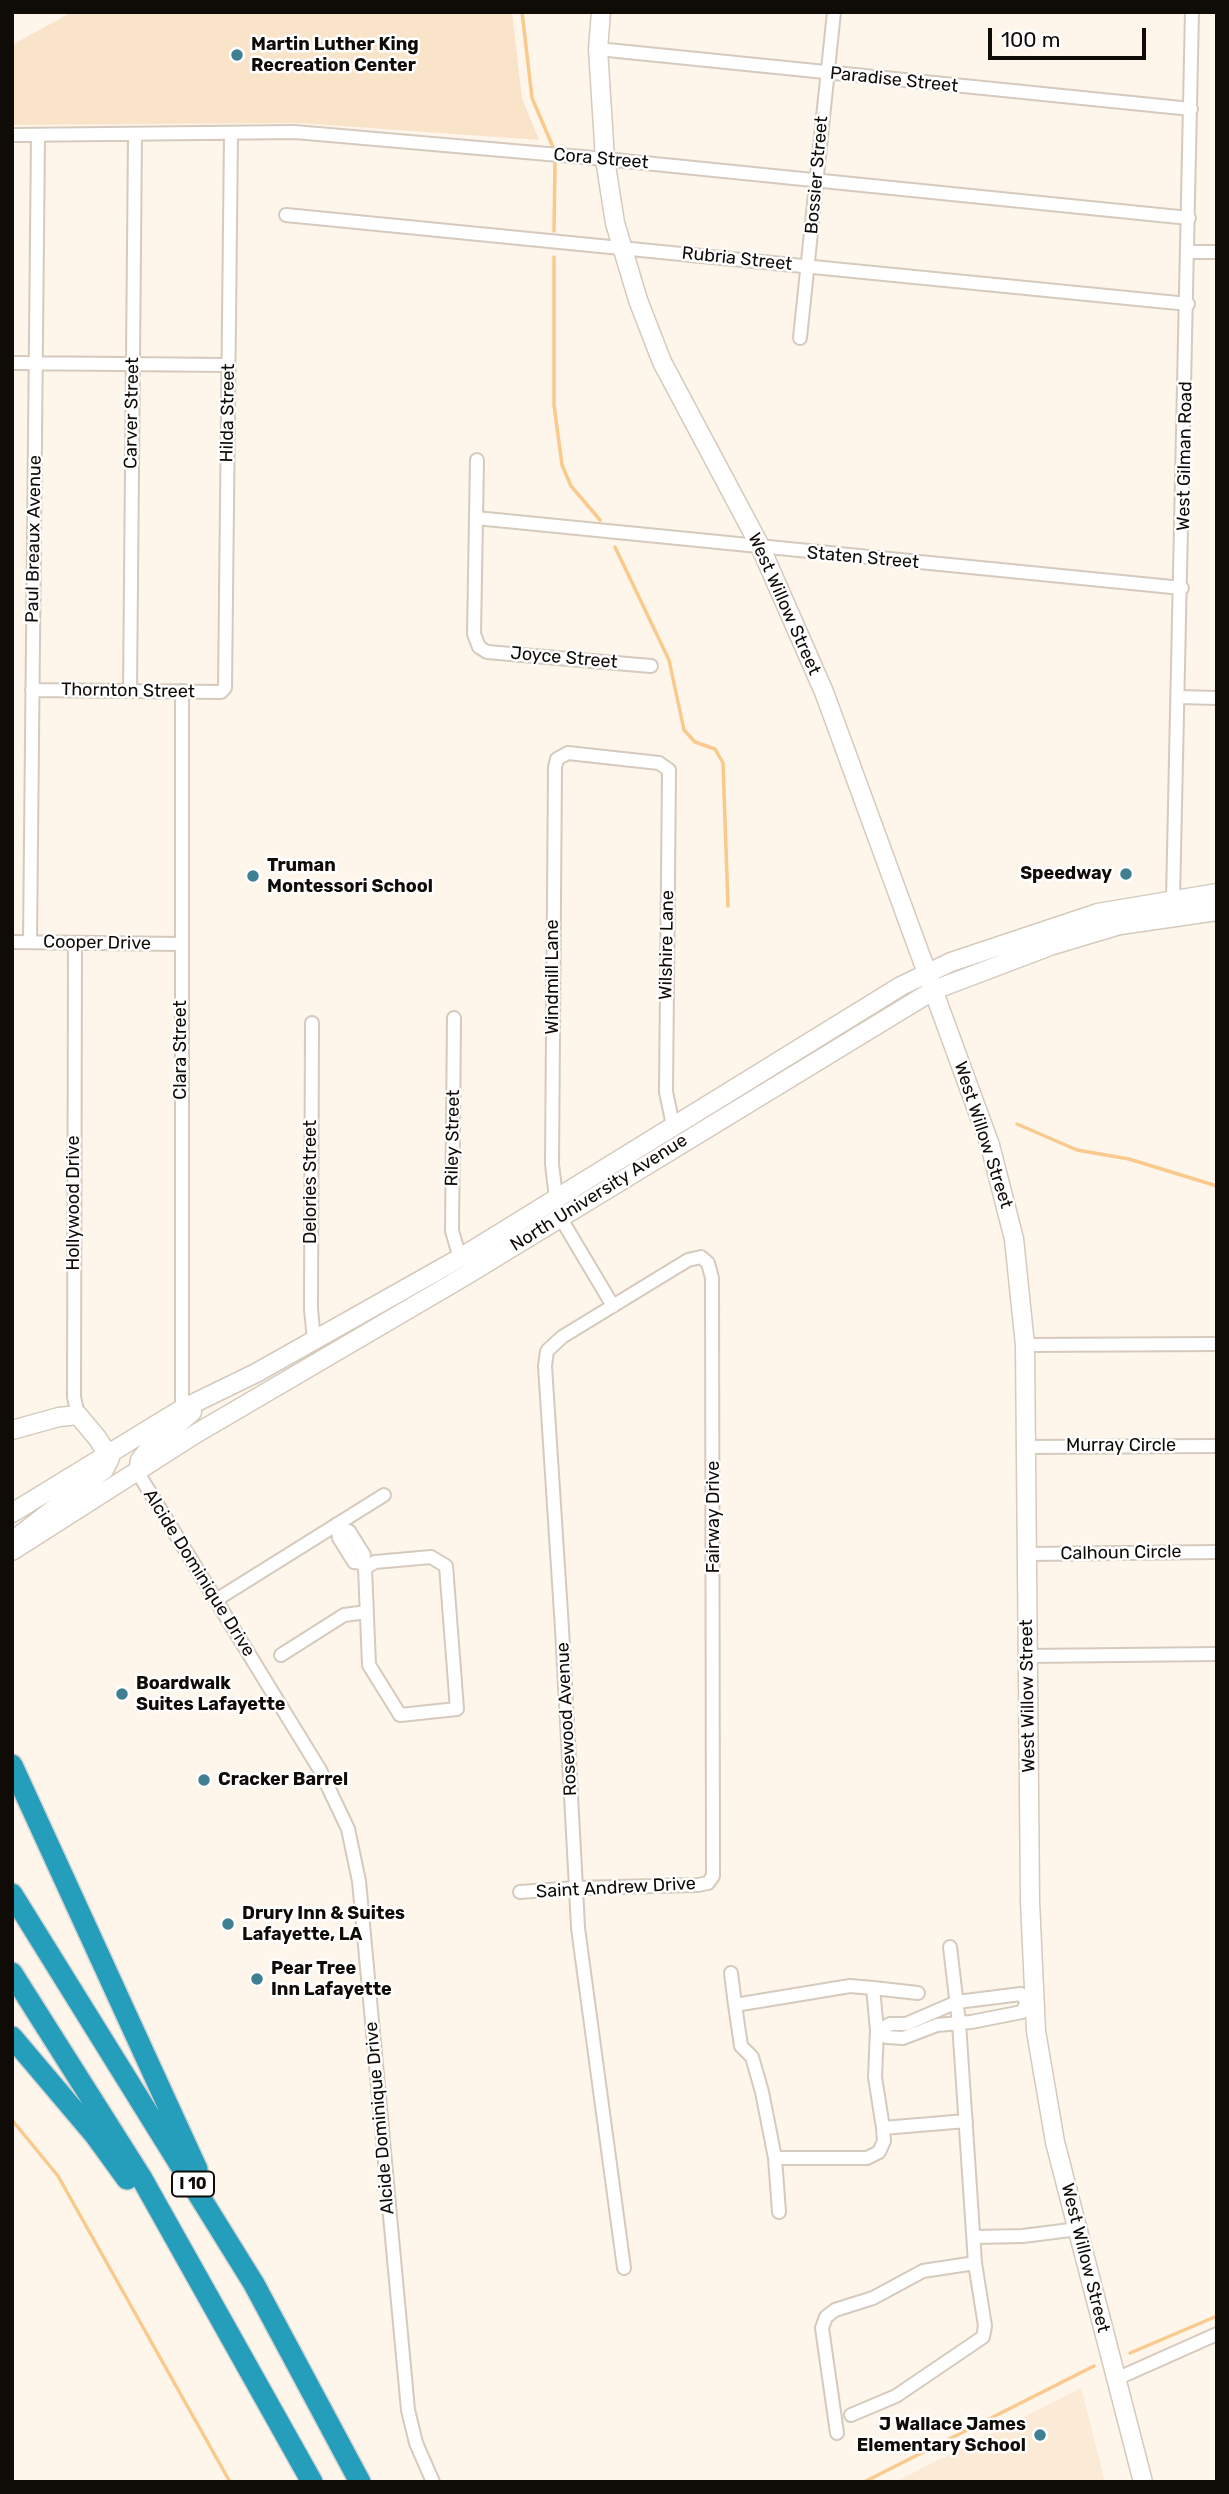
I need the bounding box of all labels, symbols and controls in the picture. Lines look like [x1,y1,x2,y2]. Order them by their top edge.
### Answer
scale bar [991,14,1148,58]
text: 100 m [1001,27,1060,52]
place label: Martin Luther King Recreation Center [251,34,419,76]
marker: Martin Luther King Recreation Center [229,47,245,63]
street label: Paradise Street [829,63,959,97]
street label: Bossier Street [801,115,833,235]
street label: Cora Street [553,144,649,174]
street label: Rubria Street [681,242,793,276]
street label: Carver Street [120,357,144,469]
street label: Hilda Street [216,363,240,463]
street label: West Gilman Road [1173,381,1197,531]
street label: Paul Breaux Avenue [22,455,46,623]
street label: West Willow Street [743,530,825,678]
street label: Staten Street [806,542,920,574]
street label: Joyce Street [510,643,618,673]
street label: Thornton Street [61,679,195,703]
place label: Truman Montessori School [267,855,433,898]
place label: Speedway [1020,863,1112,885]
marker: Speedway [1118,866,1134,882]
marker: Truman Montessori School [245,868,261,884]
street label: Wilshire Lane [655,890,679,1000]
street label: Windmill Lane [542,920,564,1034]
street label: Cooper Drive [43,931,151,955]
street label: Clara Street [170,1000,192,1100]
street label: West Willow Street [949,1059,1017,1211]
street label: Riley Street [441,1090,465,1186]
street label: Delories Street [300,1120,322,1244]
street label: North University Avenue [507,1130,691,1256]
street label: Hollywood Drive [63,1135,85,1271]
street label: Murray Circle [1066,1435,1176,1457]
street label: Fairway Drive [703,1461,725,1573]
street label: Alcide Dominique Drive [139,1485,259,1661]
street label: Calhoun Circle [1060,1541,1182,1565]
street label: West Willow Street [1016,1619,1040,1773]
street label: Rosewood Avenue [552,1642,582,1796]
place label: Boardwalk Suites Lafayette [136,1673,285,1716]
marker: Boardwalk Suites Lafayette [114,1686,130,1702]
place label: Cracker Barrel [218,1769,348,1791]
marker: Cracker Barrel [196,1772,212,1788]
street label: Saint Andrew Drive [536,1873,696,1903]
place label: Drury Inn & Suites Lafayette, LA [242,1903,405,1946]
marker: Drury Inn & Suites Lafayette, LA [220,1916,236,1932]
place label: Pear Tree Inn Lafayette [271,1958,392,2000]
marker: Pear Tree Inn Lafayette [249,1971,265,1987]
street label: Alcide Dominique Drive [361,2021,399,2215]
road number: I 10 [172,2172,214,2196]
street label: West Willow Street [1056,2181,1114,2335]
place label: J Wallace James Elementary School [857,2414,1026,2456]
marker: J Wallace James Elementary School [1032,2427,1048,2443]

